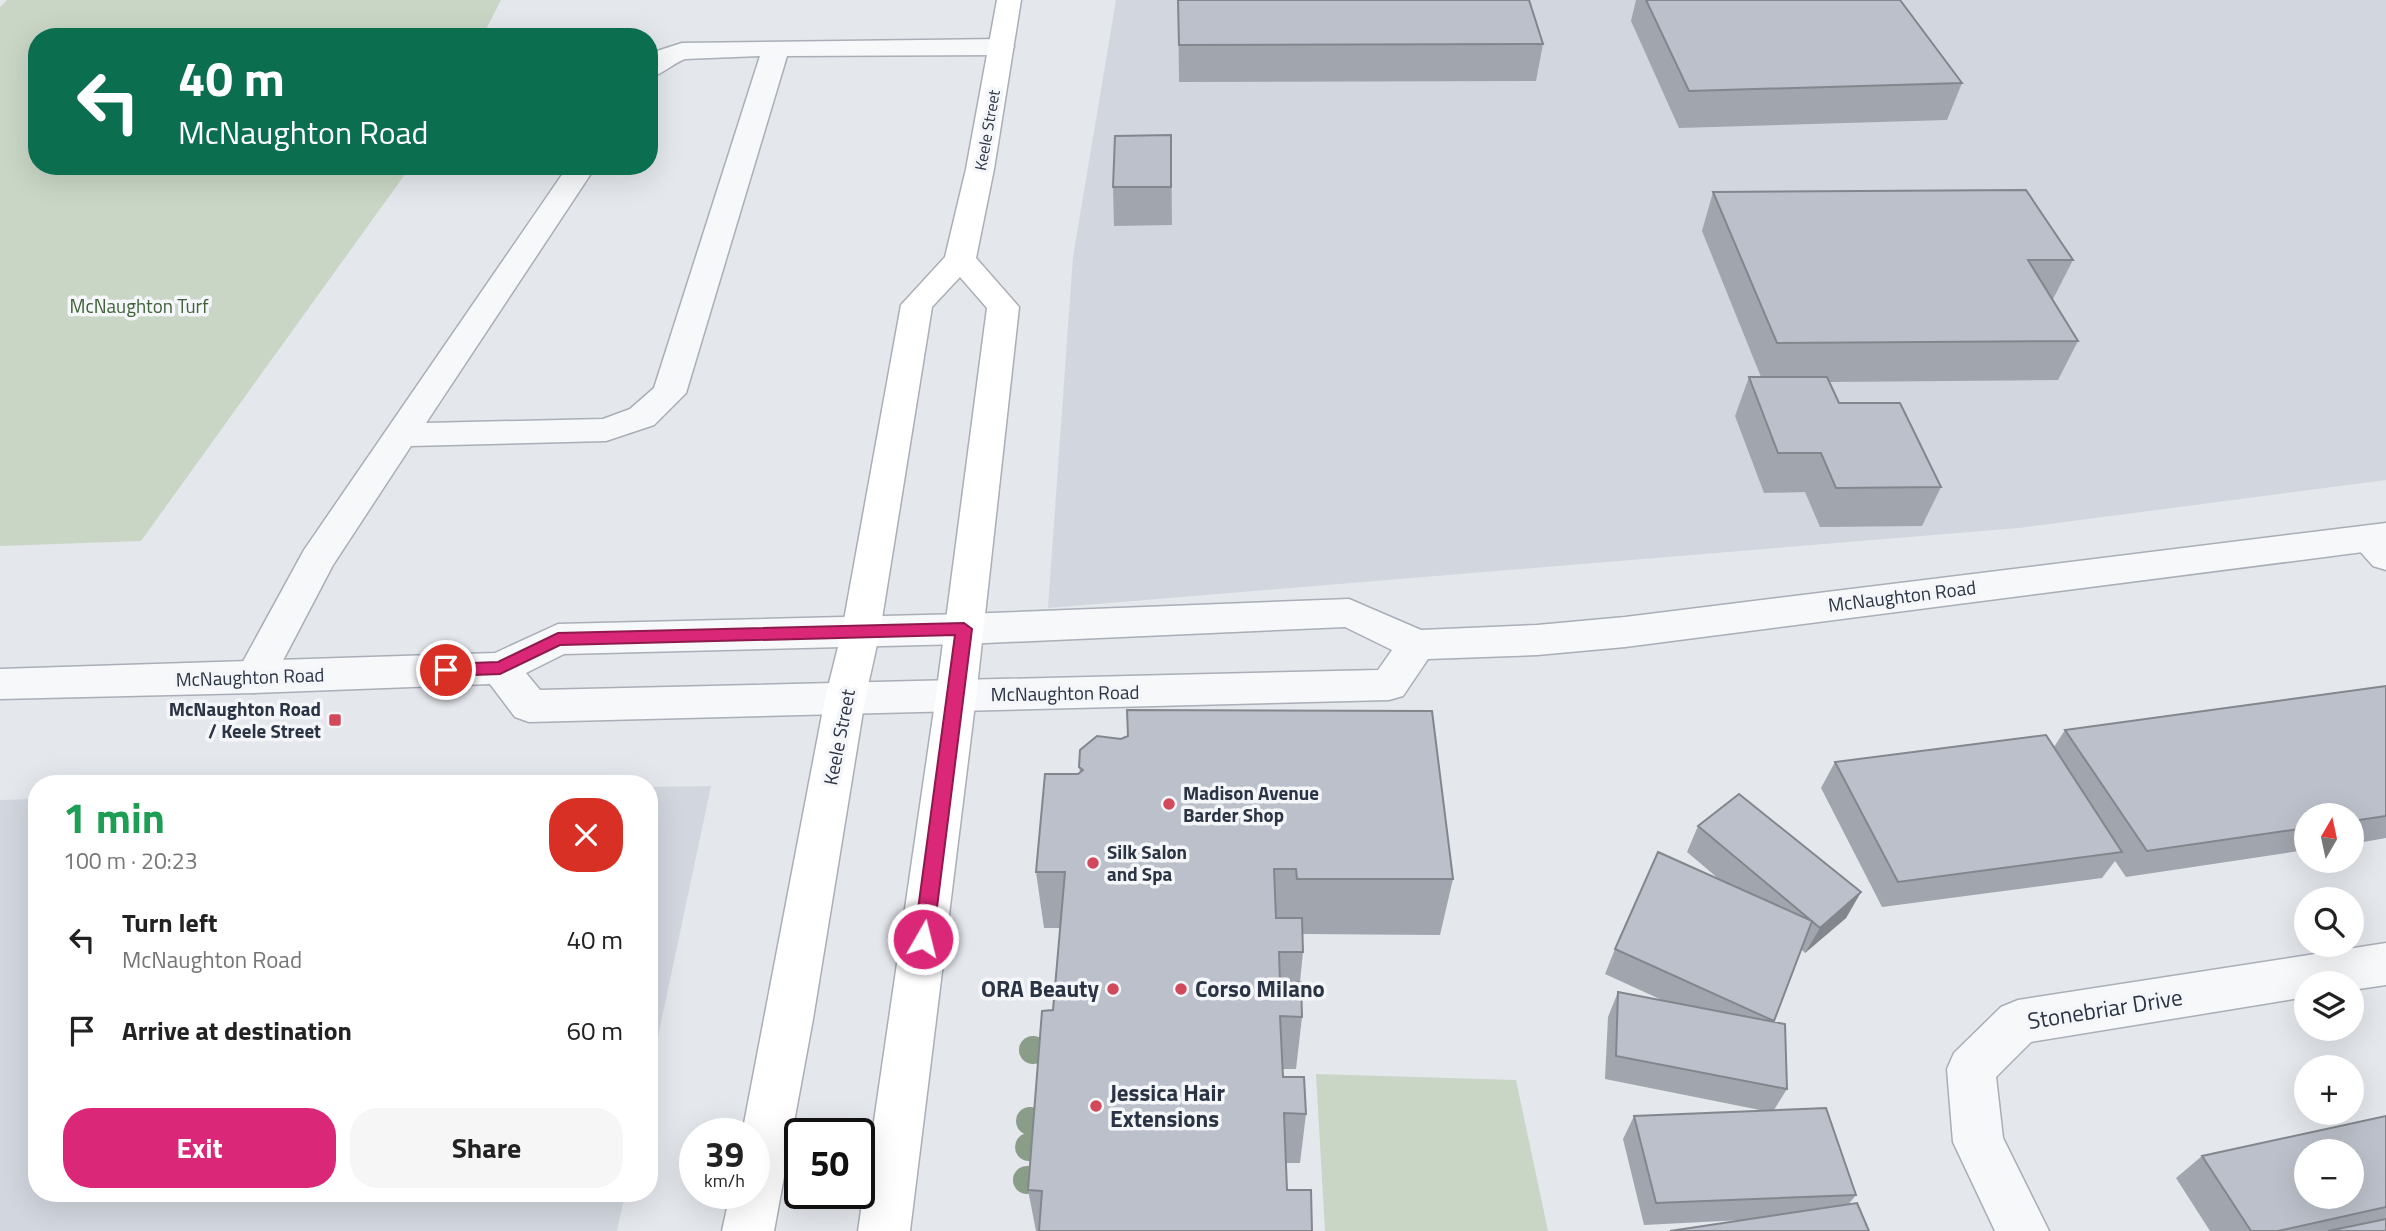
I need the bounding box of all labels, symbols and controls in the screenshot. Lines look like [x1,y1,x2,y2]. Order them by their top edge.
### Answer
text: 40 m [178,40,285,115]
icon: left [63,56,154,147]
street label: Keele Street [968,87,1006,172]
text: McNaughton Road [178,108,429,156]
park label: McNaughton Turf [70,291,209,320]
street label: McNaughton Road [1826,572,1978,619]
pin [416,640,476,700]
icon: arrive [427,651,465,689]
street label: McNaughton Road [175,659,325,694]
street label: McNaughton Road [990,677,1140,708]
street label: Keele Street [815,686,862,787]
place label: McNaughton Road / Keele Street [169,694,321,745]
marker: McNaughton Road / Keele Street [327,712,343,728]
place label: Madison Avenue Barder Shop [1183,778,1319,829]
text: 1 min [63,785,165,849]
marker: Madison Avenue Barder Shop [1161,796,1177,812]
button: close [549,798,623,872]
north arrow [2294,803,2364,873]
map controls [2294,803,2364,1209]
place label: Silk Salon and Spa [1107,837,1187,888]
text: 100 m · 20:23 [63,843,198,878]
marker: Silk Salon and Spa [1085,855,1101,871]
button: search [2294,887,2364,957]
position arrow [886,902,960,976]
text: Turn left [122,903,217,942]
text: 40 m [566,920,623,959]
icon: left [63,921,101,959]
text: McNaughton Road [122,942,302,977]
place label: ORA Beauty [981,971,1099,1006]
place label: Corso Milano [1195,971,1325,1006]
button: layers [2294,971,2364,1041]
street label: Stonebriar Drive [2025,979,2185,1038]
marker: ORA Beauty [1105,981,1121,997]
marker: Corso Milano [1173,981,1189,997]
text: Arrive at destination [122,1011,352,1050]
text: 60 m [566,1011,623,1050]
icon: arrive [63,1012,101,1050]
button: + [2294,1055,2364,1125]
place label: Jessica Hair Extensions [1110,1075,1226,1136]
marker: Jessica Hair Extensions [1088,1098,1104,1114]
button: Exit [63,1108,336,1188]
button: Share [350,1108,623,1188]
speed limit sign: 50 [784,1118,875,1209]
text: 39 [705,1127,744,1181]
button: − [2294,1139,2364,1209]
text: km/h [704,1167,745,1194]

